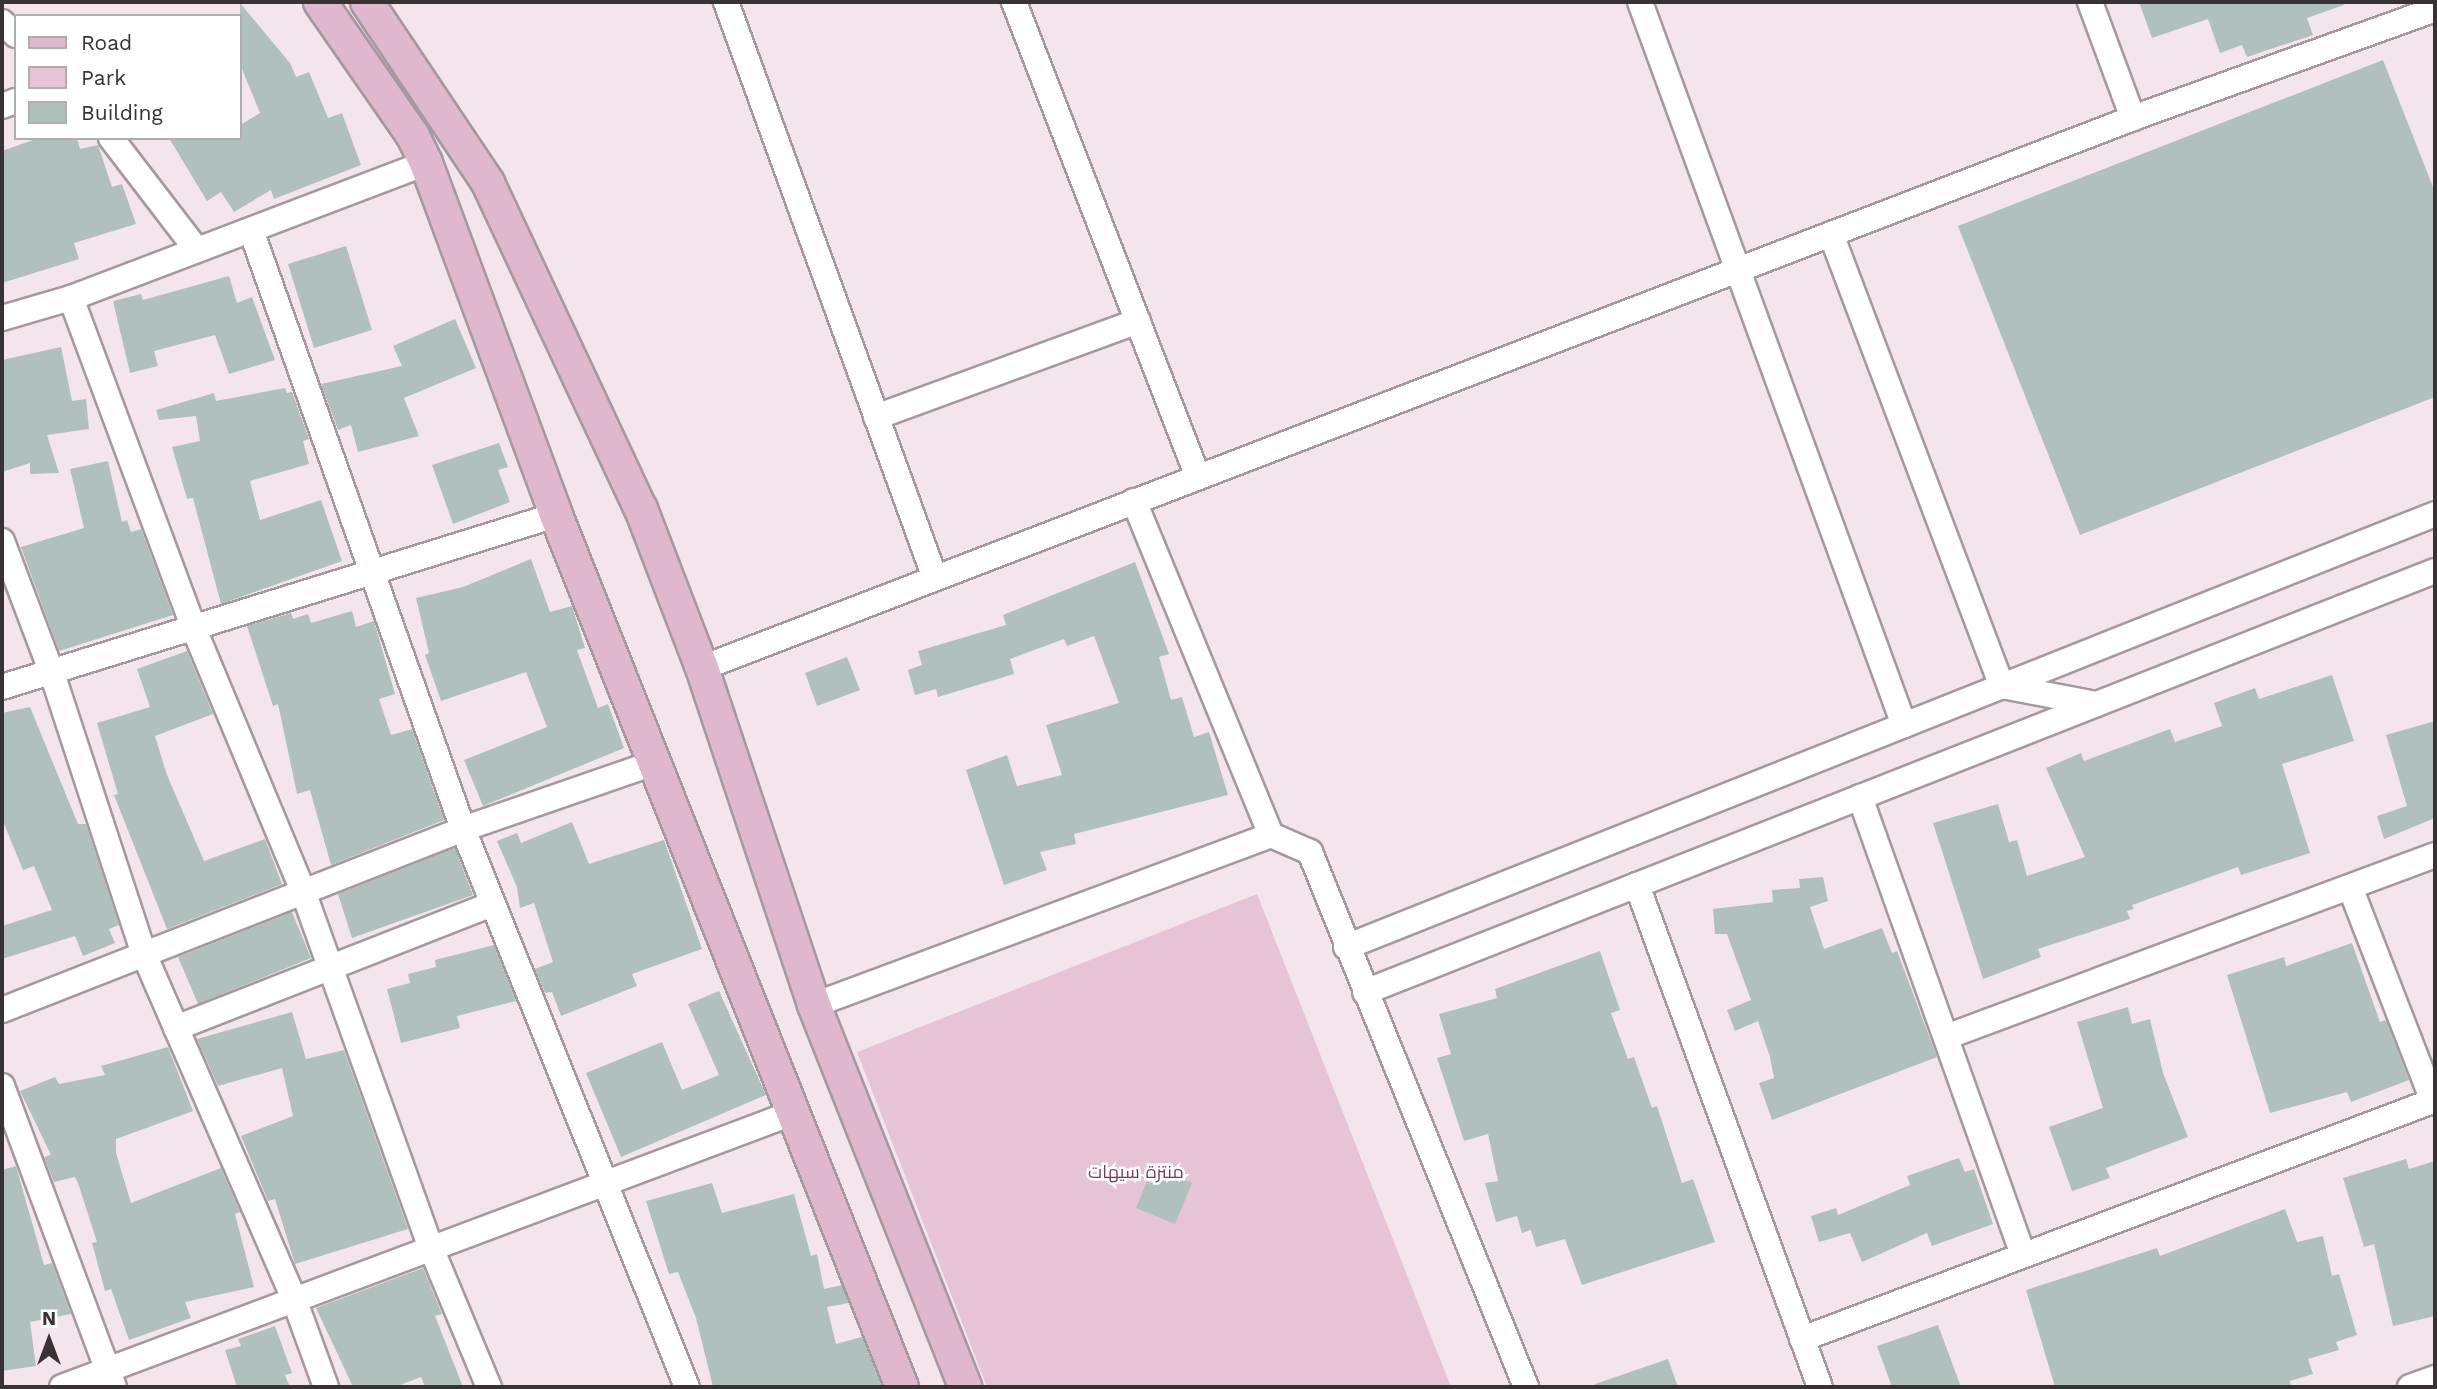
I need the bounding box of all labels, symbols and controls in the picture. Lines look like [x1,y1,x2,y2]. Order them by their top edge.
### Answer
legend [14,14,242,140]
text: Road [81,30,132,55]
text: Park [81,65,126,90]
text: Building [81,100,163,125]
park label: منتزة سيهات [1088,1161,1184,1183]
north arrow [14,1305,84,1375]
text: N [42,1307,56,1330]

